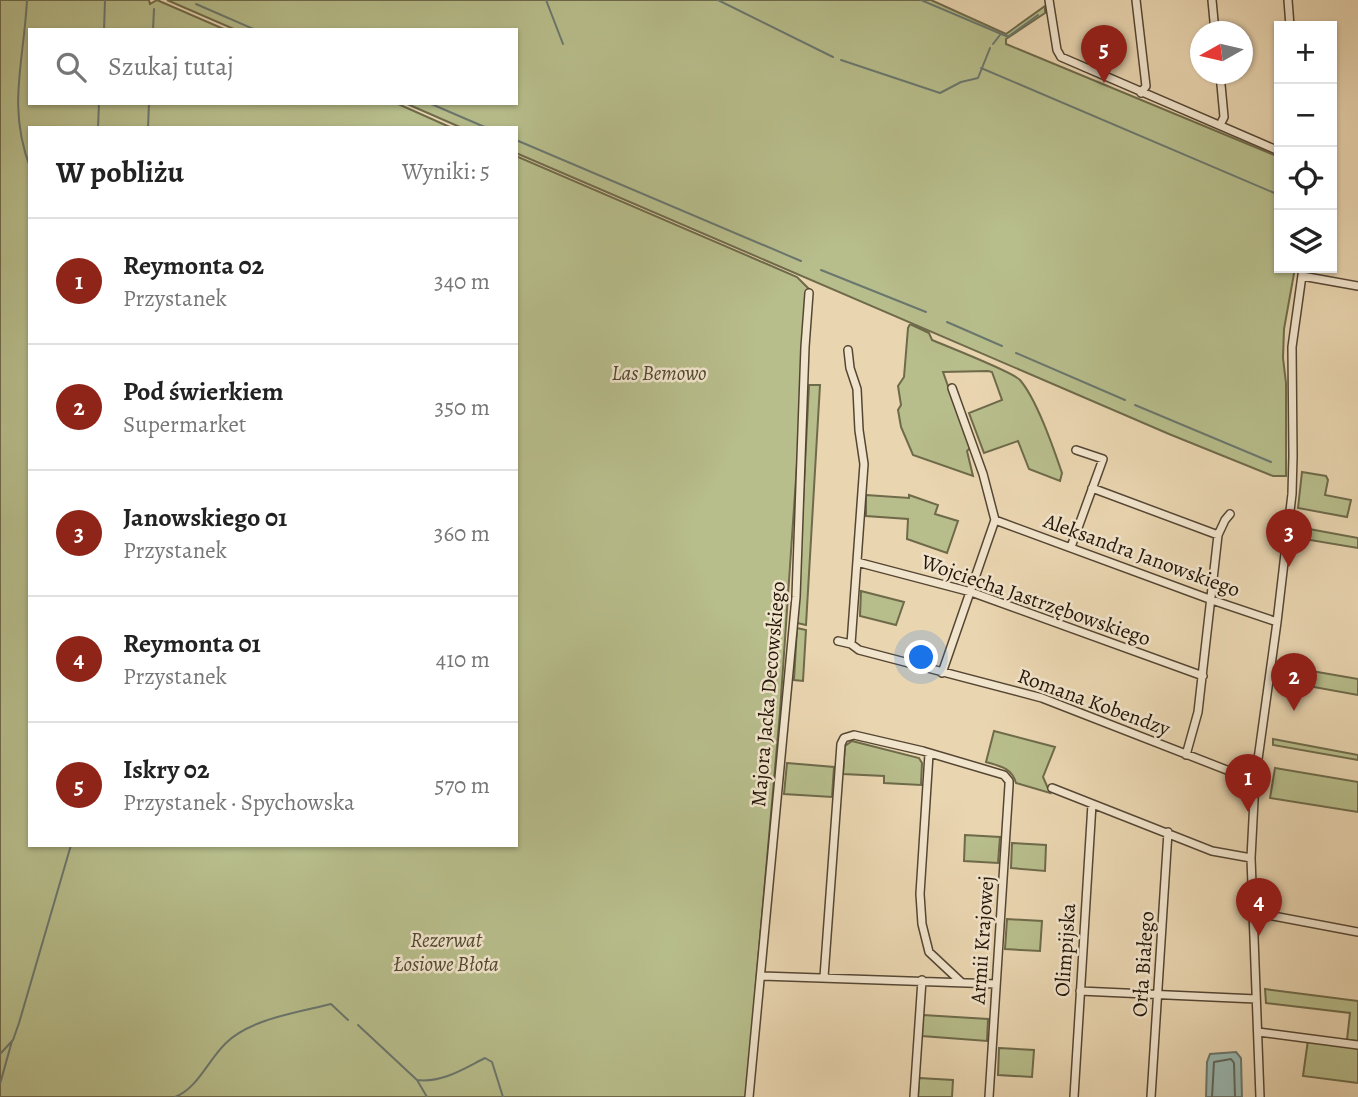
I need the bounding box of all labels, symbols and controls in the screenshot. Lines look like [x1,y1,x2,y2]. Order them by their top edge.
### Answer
north arrow [1190,21,1253,84]
map controls [1274,21,1337,273]
button: + [1274,21,1337,84]
pin: 5 [1081,25,1127,83]
search box [28,28,518,105]
icon: search [52,48,90,86]
text: Szukaj tutaj [108,49,234,84]
button: − [1274,84,1337,147]
button: locate [1274,147,1337,210]
text: W pobliżu [56,152,184,192]
text: Wyniki: 5 [402,156,490,187]
button: layers [1274,210,1337,273]
text: Reymonta 02 [123,248,264,283]
text: 1 [75,266,83,297]
text: 340 m [434,266,490,297]
text: Przystanek [123,283,227,314]
park label: Las Bemowo [611,359,707,387]
text: Pod świerkiem [123,374,284,409]
text: 2 [73,392,85,423]
text: 350 m [435,392,490,423]
text: Supermarket [123,409,246,440]
text: Janowskiego 01 [123,500,287,535]
street label: Aleksandra Janowskiego [1039,506,1244,604]
pin: 3 [1266,509,1312,567]
text: 3 [74,518,84,549]
text: 360 m [434,518,490,549]
text: Przystanek [123,535,227,566]
street label: Wojciecha Jastrzębowskiego [917,547,1155,652]
street label: Majora Jacka Decowskiego [744,580,792,808]
text: Reymonta 01 [123,626,261,661]
your location [904,640,938,674]
text: 4 [74,644,84,675]
text: 410 m [436,644,490,675]
pin: 2 [1271,653,1317,711]
text: Przystanek [123,661,227,692]
street label: Romana Kobendzy [1014,661,1175,743]
text: Iskry 02 [123,752,210,787]
pin: 1 [1225,754,1271,812]
text: 5 [74,770,84,801]
text: 570 m [435,770,490,801]
text: Przystanek · Spychowska [123,787,355,818]
street label: Armii Krajowej [963,875,1000,1006]
pin: 4 [1236,878,1282,936]
street label: Olimpijska [1048,902,1082,998]
street label: Orła Białego [1125,910,1161,1018]
park label: Rezerwat Łosiowe Błota [393,926,499,978]

